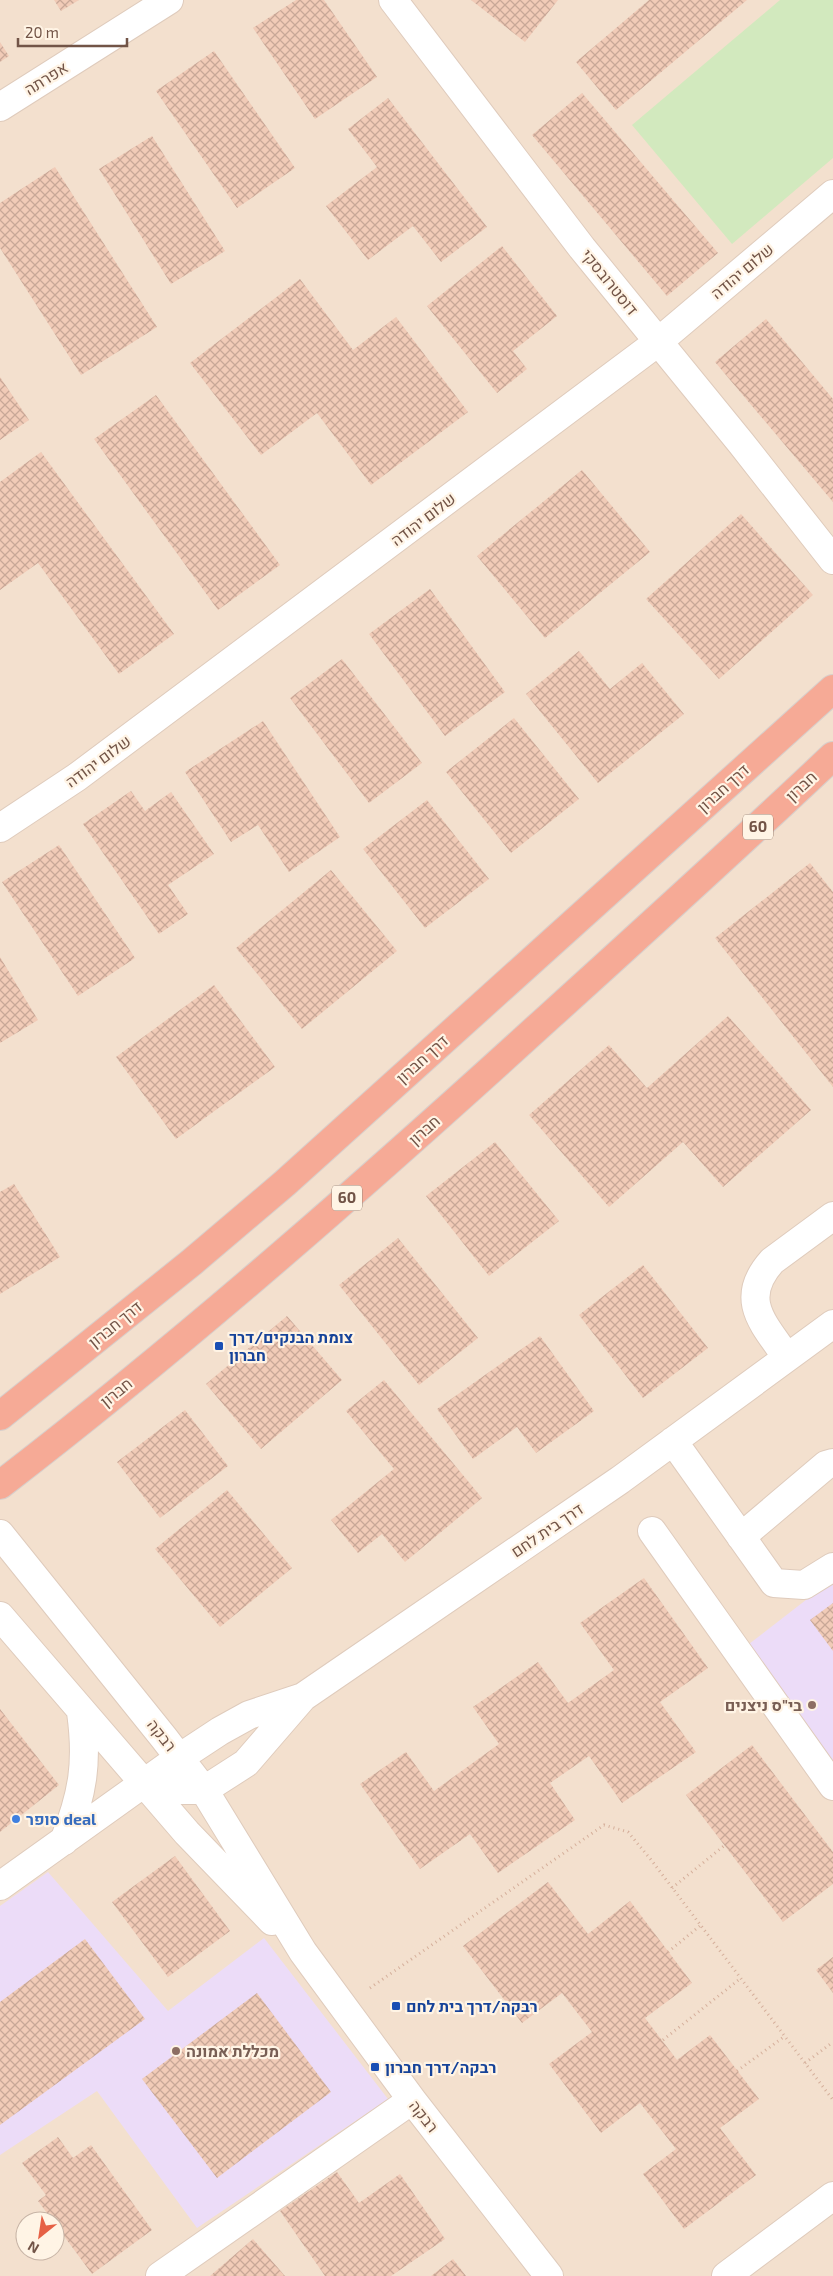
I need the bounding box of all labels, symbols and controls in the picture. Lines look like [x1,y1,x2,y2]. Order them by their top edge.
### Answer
scale bar [18,15,126,47]
text: 20 m [25,23,59,41]
street label: אפרתה [21,57,71,98]
street label: שלום יהודה [706,239,777,302]
street label: דוסטרובסקי [578,245,643,318]
street label: שלום יהודה [387,488,459,549]
street label: שלום יהודה [61,731,134,791]
street label: דרך חברון [693,759,752,816]
street label: חברון [781,767,820,805]
road number: 60 [743,814,773,840]
street label: דרך חברון [392,1030,451,1087]
street label: חברון [404,1111,443,1149]
road number: 60 [332,1186,362,1210]
street label: דרך חברון [84,1296,145,1351]
place label: צומת הבנקים/דרך חברון [229,1327,353,1364]
marker: צומת הבנקים/דרך חברון [213,1340,225,1352]
street label: חברון [96,1373,135,1410]
street label: דרך בית לחם [507,1499,586,1561]
place label: בי"ס ניצנים [725,1695,802,1714]
marker: בי"ס ניצנים [806,1699,818,1711]
street label: רבקה [144,1715,181,1755]
place label: סופר deal [26,1809,97,1828]
marker: סופר deal [10,1813,22,1825]
place label: רבקה/דרך בית לחם [406,1996,538,2015]
marker: רבקה/דרך בית לחם [390,2000,402,2012]
place label: מכללת אמונה [186,2041,279,2060]
marker: מכללת אמונה [170,2045,182,2057]
place label: רבקה/דרך חברון [385,2057,496,2076]
marker: רבקה/דרך חברון [369,2061,381,2073]
street label: רבקה [406,2096,443,2136]
north arrow [15,2211,65,2261]
text: N [25,2238,42,2258]

